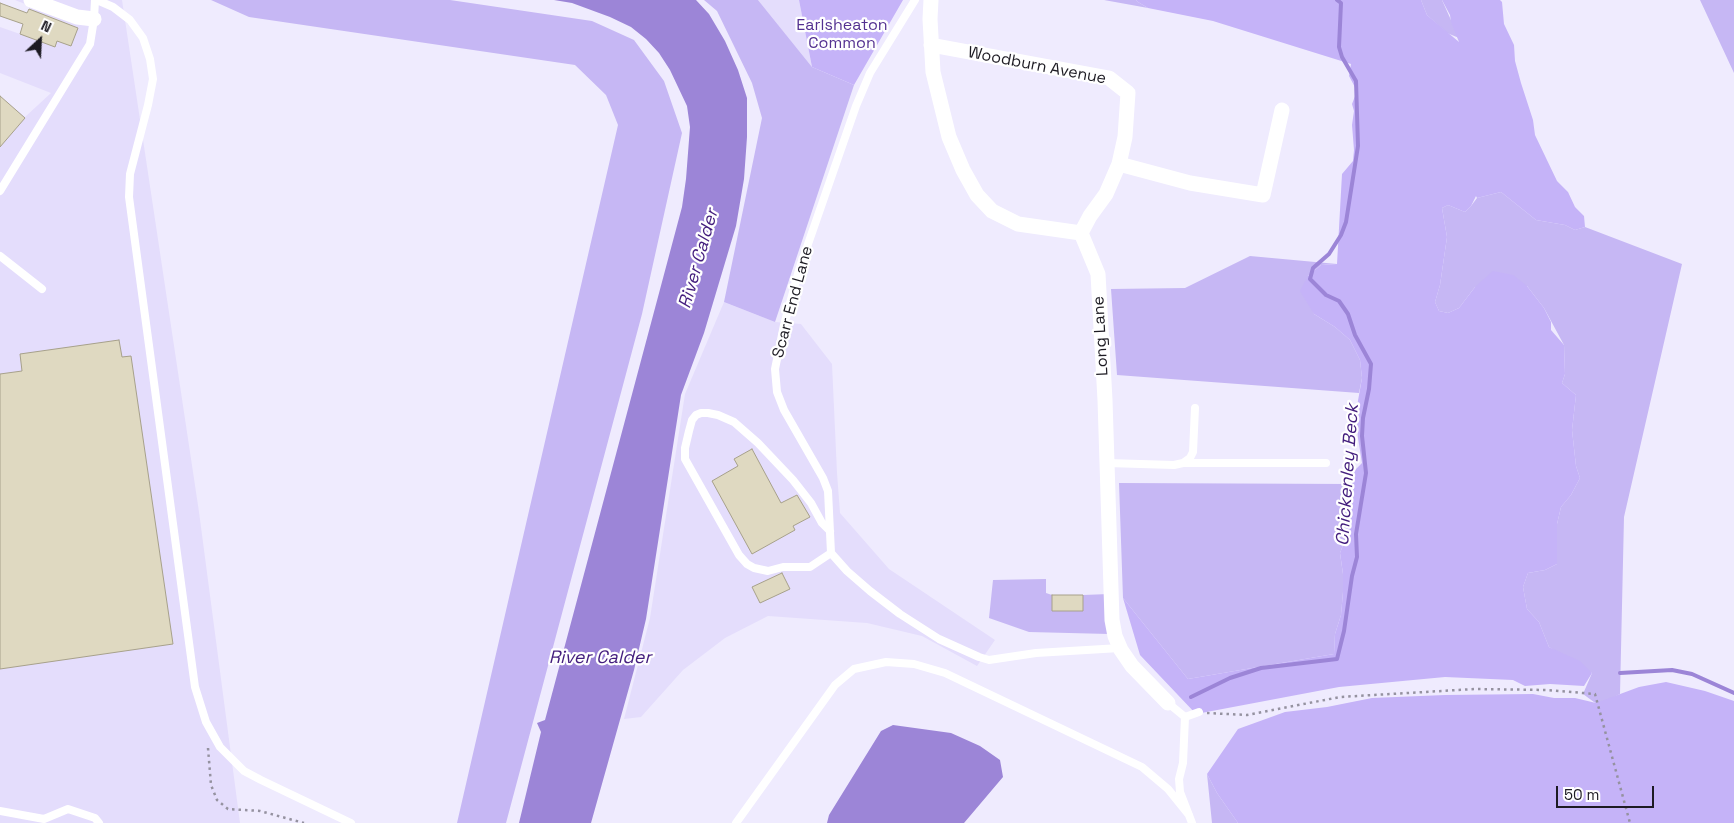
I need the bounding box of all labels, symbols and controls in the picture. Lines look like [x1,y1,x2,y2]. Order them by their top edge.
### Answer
north arrow [15,15,65,65]
text: N [38,16,54,37]
park label: Earlsheaton Common [796,16,888,54]
street label: Woodburn Avenue [966,43,1108,89]
water label: River Calder [674,207,724,311]
street label: Scarr End Lane [769,244,817,360]
street label: Long Lane [1089,296,1113,376]
water label: Chickenley Beck [1332,403,1364,547]
water label: River Calder [549,647,651,669]
scale bar [1559,776,1656,808]
text: 50 m [1564,785,1599,804]

